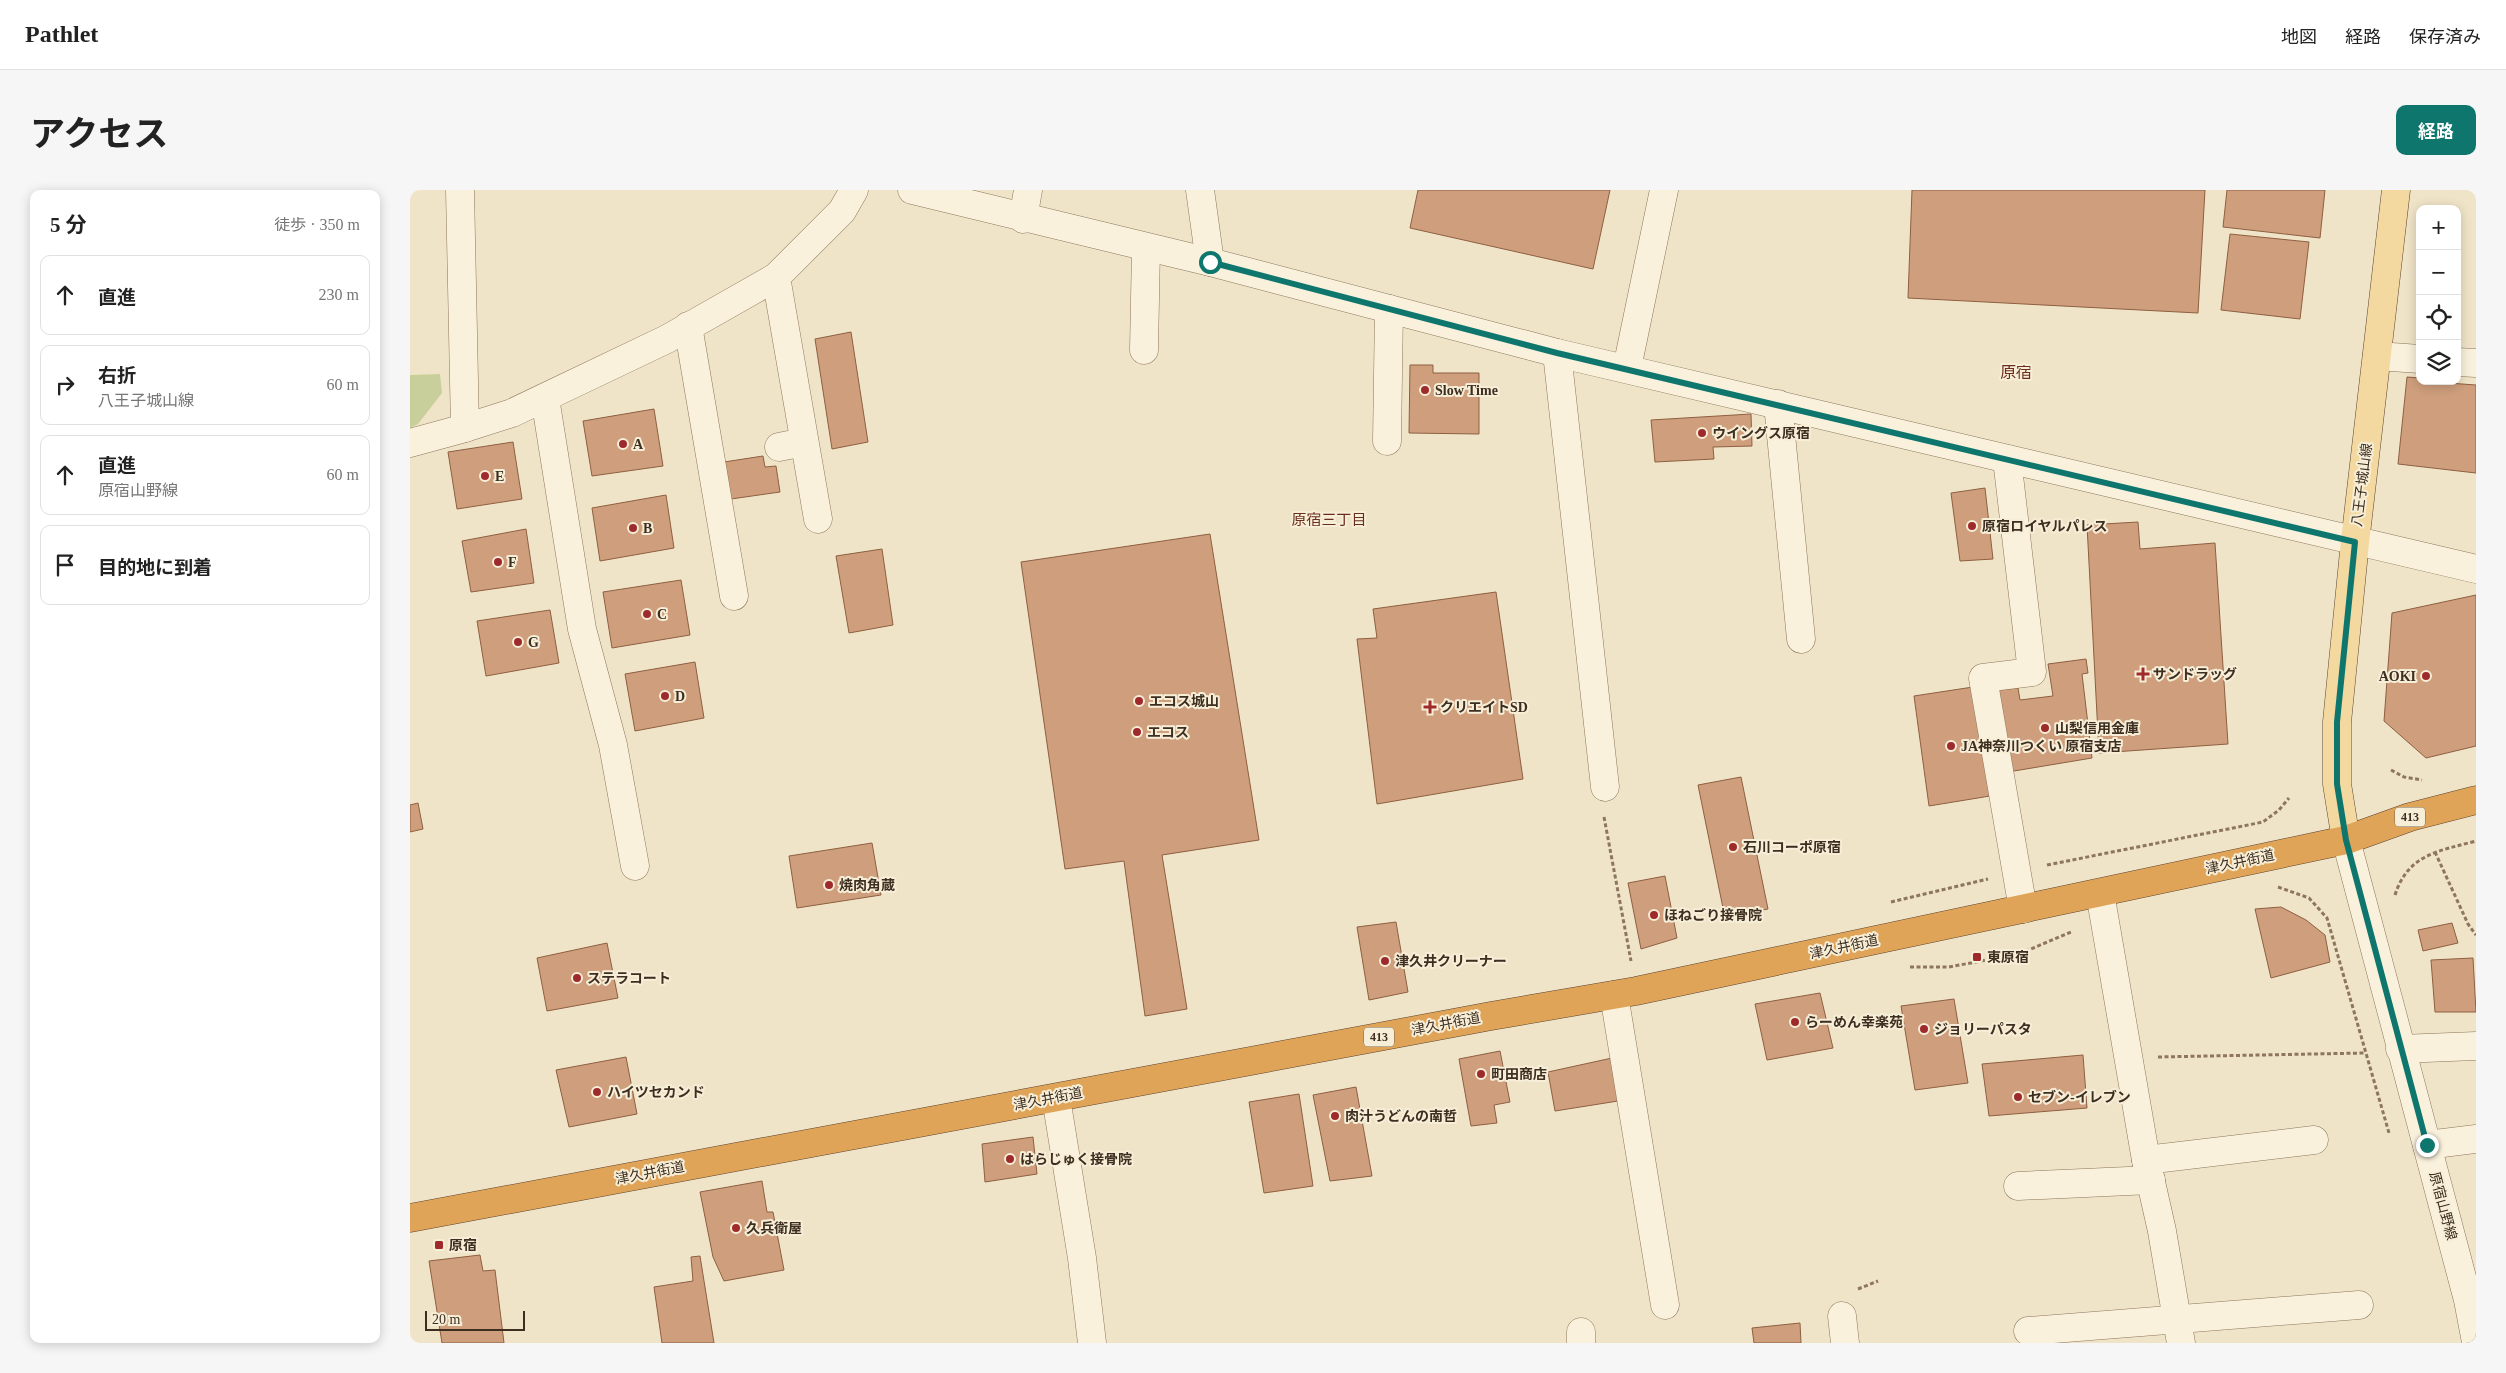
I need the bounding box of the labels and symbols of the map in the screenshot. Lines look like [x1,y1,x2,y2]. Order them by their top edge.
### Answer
route start [1199,251,1222,274]
district label: 原宿 [2000,364,2032,381]
place label: Slow Time [1435,383,1498,398]
marker: Slow Time [1419,384,1431,396]
place label: ウイングス原宿 [1712,425,1810,441]
marker: ウイングス原宿 [1696,427,1708,439]
place label: A [633,437,644,452]
marker: A [617,438,629,450]
street label: 八王子城山線 [2349,442,2375,528]
place label: E [495,469,504,484]
marker: E [479,470,491,482]
district label: 原宿三丁目 [1291,512,1367,528]
place label: 原宿ロイヤルパレス [1982,519,2108,534]
marker: 原宿ロイヤルパレス [1966,520,1978,532]
place label: B [643,521,652,536]
marker: B [627,522,639,534]
place label: F [508,555,517,570]
marker: F [492,556,504,568]
place label: C [657,607,667,622]
marker: C [641,608,653,620]
place label: G [528,635,539,650]
marker: G [512,636,524,648]
place label: サンドラッグ [2153,666,2237,682]
marker: サンドラッグ [2137,668,2149,680]
place label: AOKI [2379,669,2416,684]
marker: AOKI [2420,670,2432,682]
place label: D [675,689,685,704]
marker: D [659,690,671,702]
place label: エコス城山 [1149,693,1219,709]
marker: エコス城山 [1133,695,1145,707]
place label: クリエイトSD [1440,700,1528,715]
marker: クリエイトSD [1424,701,1436,713]
place label: 山梨信用金庫 [2055,721,2139,736]
marker: 山梨信用金庫 [2039,722,2051,734]
place label: エコス [1147,725,1189,740]
marker: エコス [1131,726,1143,738]
place label: JA神奈川つくい 原宿支店 [1961,738,2122,754]
marker: JA神奈川つくい 原宿支店 [1945,740,1957,752]
road number: 413 [2395,808,2425,826]
place label: 石川コーポ原宿 [1743,840,1841,855]
marker: 石川コーポ原宿 [1727,841,1739,853]
street label: 津久井街道 [2204,846,2276,877]
place label: 焼肉角蔵 [839,878,895,893]
marker: 焼肉角蔵 [823,879,835,891]
place label: ほねごり接骨院 [1664,907,1762,923]
marker: ほねごり接骨院 [1648,909,1660,921]
street label: 津久井街道 [1808,931,1880,962]
place label: 東原宿 [1987,950,2029,965]
marker: 東原宿 [1971,951,1983,963]
place label: 津久井クリーナー [1395,953,1507,969]
marker: 津久井クリーナー [1379,955,1391,967]
place label: ステラコート [587,971,671,986]
marker: ステラコート [571,972,583,984]
street label: 津久井街道 [1410,1009,1482,1038]
place label: らーめん幸楽苑 [1805,1015,1903,1030]
marker: らーめん幸楽苑 [1789,1016,1801,1028]
place label: ジョリーパスタ [1934,1022,2032,1037]
marker: ジョリーパスタ [1918,1023,1930,1035]
road number: 413 [1364,1028,1394,1046]
place label: 町田商店 [1491,1067,1547,1082]
marker: 町田商店 [1475,1068,1487,1080]
street label: 津久井街道 [1012,1084,1084,1113]
place label: ハイツセカンド [607,1085,705,1100]
marker: ハイツセカンド [591,1086,603,1098]
place label: セブン-イレブン [2028,1089,2131,1105]
marker: セブン-イレブン [2012,1091,2024,1103]
place label: 肉汁うどんの南哲 [1345,1109,1457,1124]
marker: 肉汁うどんの南哲 [1329,1110,1341,1122]
route end [2416,1134,2439,1157]
place label: はらじゅく接骨院 [1020,1152,1132,1167]
marker: はらじゅく接骨院 [1004,1153,1016,1165]
street label: 津久井街道 [614,1158,686,1187]
street label: 原宿山野線 [2427,1170,2459,1242]
place label: 久兵衛屋 [746,1220,802,1236]
marker: 久兵衛屋 [730,1222,742,1234]
place label: 原宿 [449,1238,477,1253]
marker: 原宿 [433,1239,445,1251]
scale bar [425,1308,525,1331]

